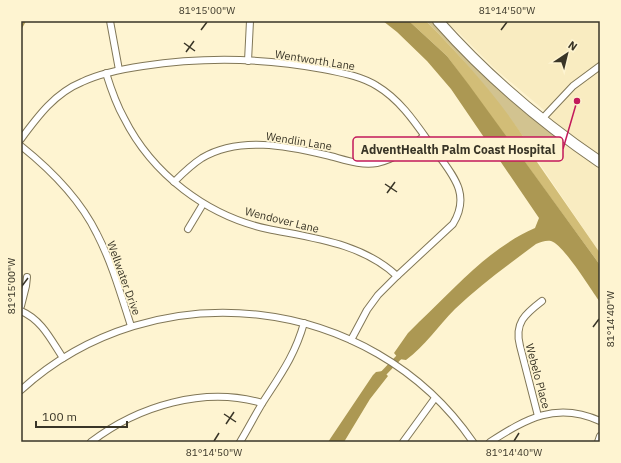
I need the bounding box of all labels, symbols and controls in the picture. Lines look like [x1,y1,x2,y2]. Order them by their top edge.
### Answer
text: 81°15'00"W [179,4,235,17]
text: 81°14'50"W [479,4,535,17]
north arrow [547,34,587,74]
text: N [565,38,580,54]
street label: Wentworth Lane [274,47,356,73]
street label: Wendlin Lane [265,129,333,153]
callout: AdventHealth Palm Coast Hospital [353,137,563,161]
text: AdventHealth Palm Coast Hospital [361,142,556,157]
street label: Wendover Lane [243,204,321,236]
street label: Wellwater Drive [104,239,144,317]
text: 81°15'00"W [5,258,18,314]
text: 81°14'40"W [604,291,617,347]
street label: Webelo Place [523,342,553,410]
scale bar [36,403,127,429]
text: 100 m [42,409,77,424]
text: 81°14'50"W [186,446,242,459]
text: 81°14'40"W [486,446,542,459]

